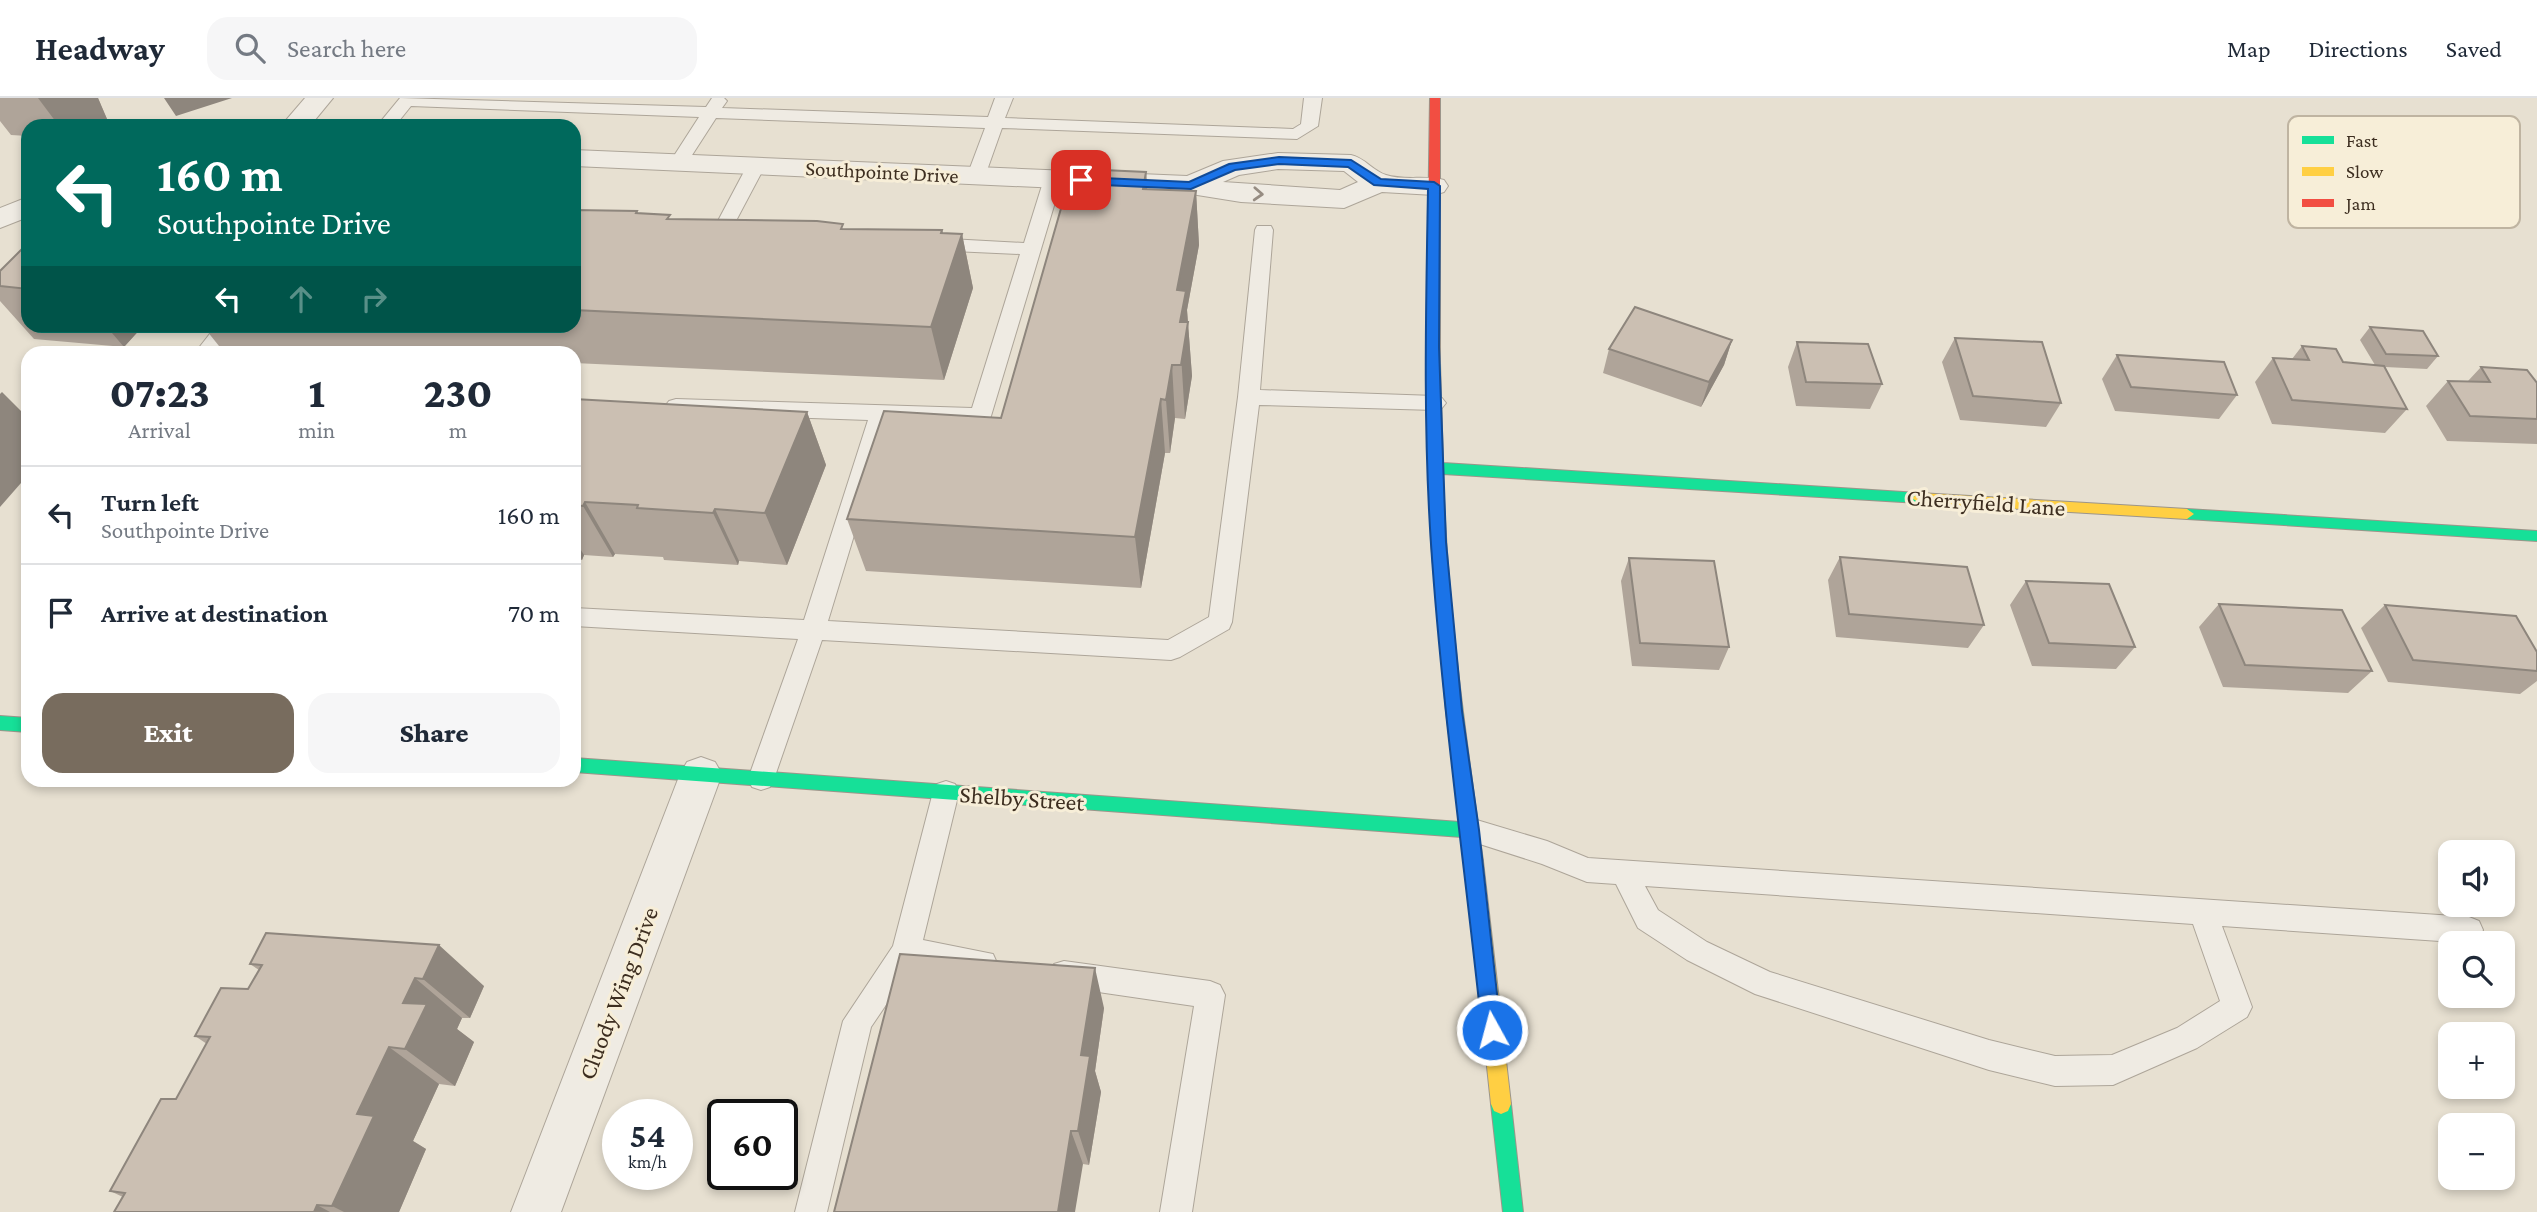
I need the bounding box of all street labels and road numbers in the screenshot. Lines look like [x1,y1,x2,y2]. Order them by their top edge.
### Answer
street label: Southpointe Drive [805,156,959,188]
street label: Cherryfield Lane [1906,483,2066,521]
street label: Shelby Street [959,780,1086,816]
street label: Cluody Wing Drive [573,903,663,1083]

